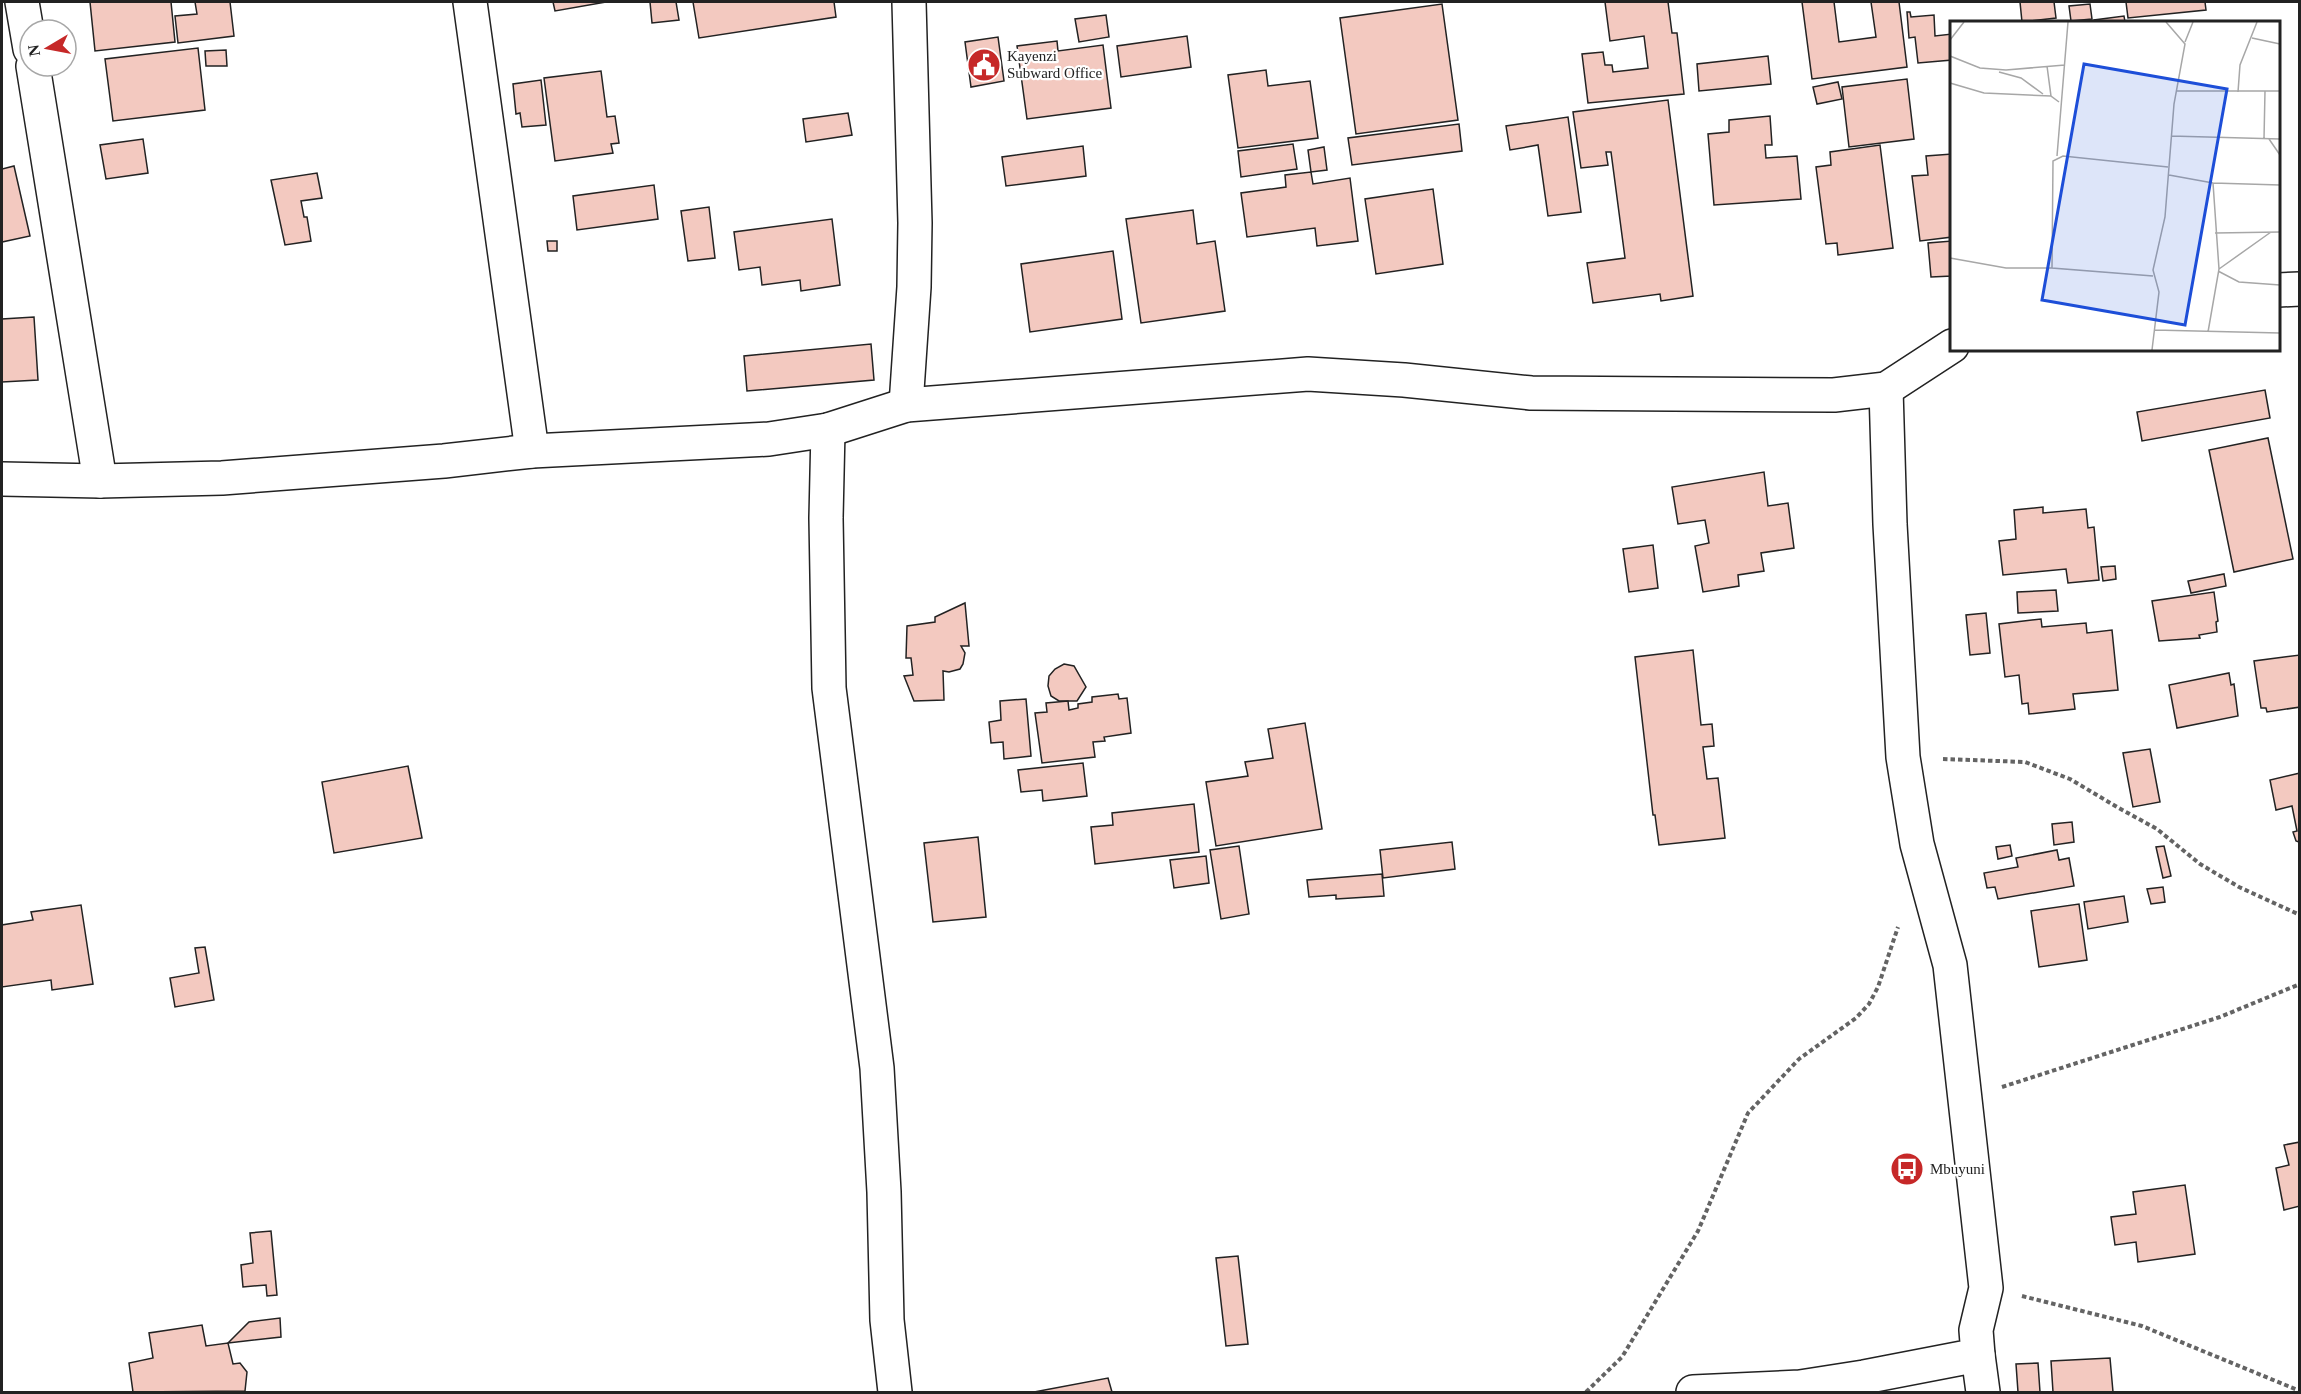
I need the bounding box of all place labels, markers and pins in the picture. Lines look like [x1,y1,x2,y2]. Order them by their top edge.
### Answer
public building icon: Kayenzi Subward Office [966,47,1002,83]
place label: Kayenzi Subward Office [1007,48,1102,81]
bus stop icon: Mbuyuni [1889,1151,1925,1187]
place label: Mbuyuni [1930,1161,1985,1177]

